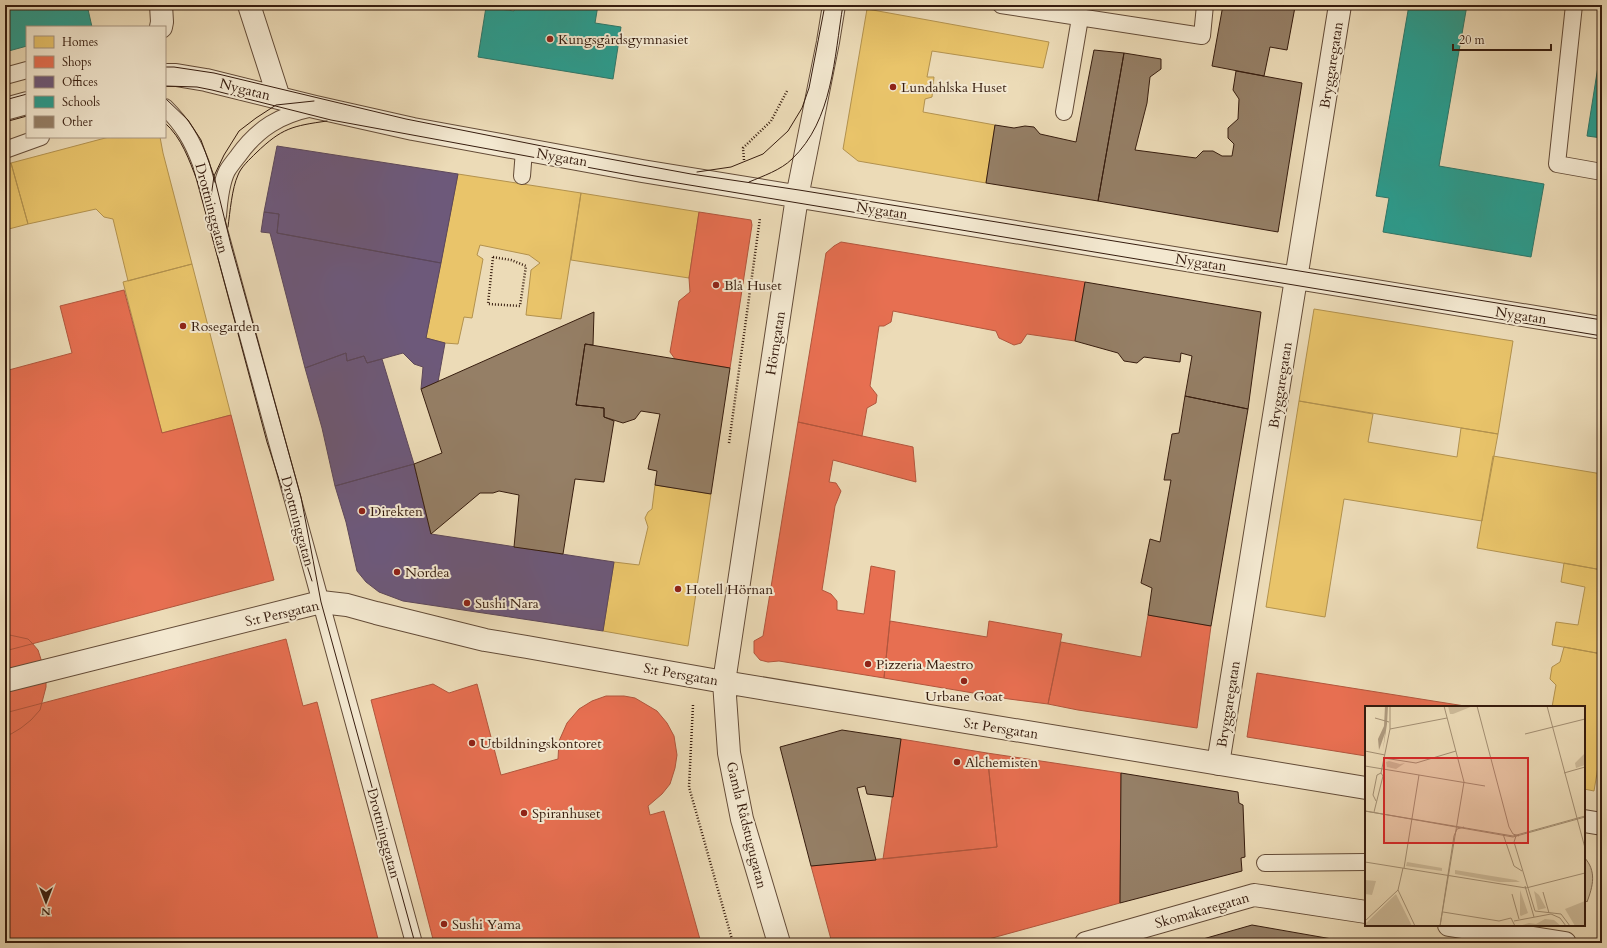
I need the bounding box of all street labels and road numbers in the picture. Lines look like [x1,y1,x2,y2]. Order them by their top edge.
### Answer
street label: Bryggaregatan [1315,20,1348,110]
street label: Nygatan [218,74,272,105]
street label: Nygatan [535,144,589,171]
street label: Drottninggatan [190,161,233,256]
street label: Nygatan [855,197,909,224]
street label: Nygatan [1174,249,1228,276]
street label: Nygatan [1494,302,1548,329]
street label: Hörngatan [761,310,790,377]
street label: Bryggaregatan [1264,340,1297,430]
street label: Drottninggatan [276,474,319,569]
street label: S:t Persgatan [243,596,321,631]
street label: S:t Persgatan [642,659,720,690]
street label: Bryggaregatan [1212,659,1245,749]
street label: S:t Persgatan [962,713,1040,744]
street label: Gamla Rådstugugatan [722,760,771,891]
street label: Drottninggatan [362,786,405,881]
street label: Skomakaregatan [1153,888,1252,933]

